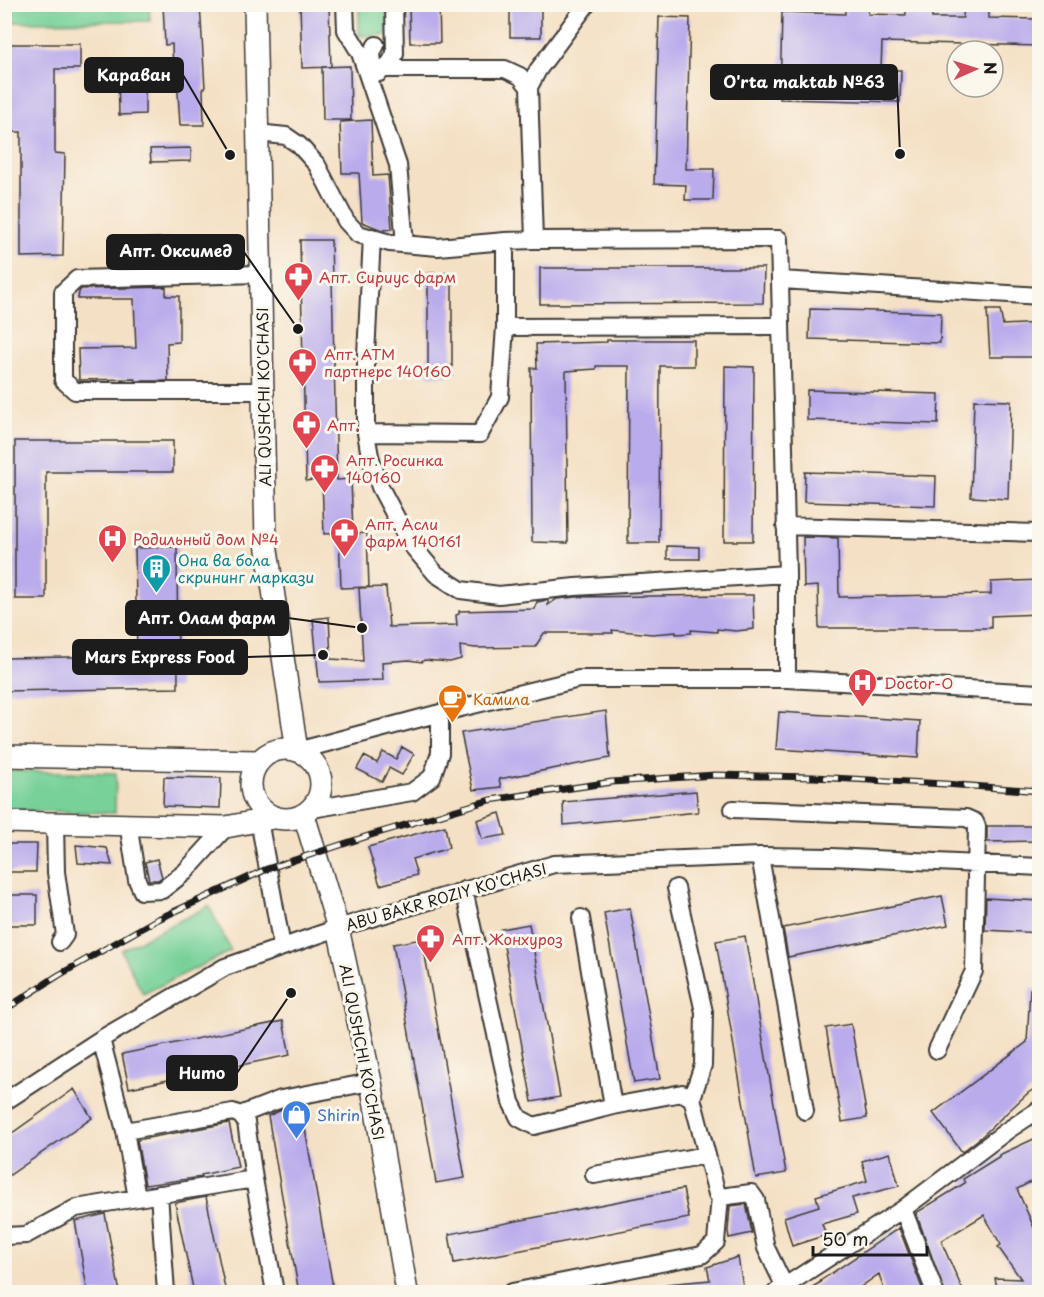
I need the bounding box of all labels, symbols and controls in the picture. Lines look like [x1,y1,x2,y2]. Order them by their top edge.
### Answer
north arrow [945,39,1005,99]
callout: Караван [85,58,183,92]
text: N [979,61,1003,75]
text: Караван [97,62,171,86]
callout: O'rta maktab №63 [711,65,897,99]
text: O'rta maktab №63 [723,69,885,93]
callout: Апт. Оксимед [107,235,244,269]
text: Апт. Оксимед [120,238,232,262]
pharmacy icon: Апт. Сириус фарм [282,260,314,302]
place label: Апт. Сириус фарм [319,265,456,288]
street label: ALI QUSHCHI KO'CHASI [250,307,276,487]
place label: Апт. АТМ партнерс 140160 [324,342,451,382]
pharmacy icon: Апт. АТМ партнерс 140160 [287,346,319,388]
pharmacy icon: Апт. [290,408,322,450]
place label: Апт. [327,413,359,436]
place label: Апт. Росинка 140160 [346,448,444,488]
pharmacy icon: Апт. Росинка 140160 [309,452,341,494]
place label: Апт. Асли фарм 140161 [365,512,461,552]
pharmacy icon: Апт. Асли фарм 140161 [328,516,360,558]
hospital icon: Родильный дом №4 [96,522,128,564]
place label: Родильный дом №4 [133,527,279,550]
place label: Она ва бола скрининг маркази [178,548,314,588]
building icon: Она ва бола скрининг маркази [141,552,173,594]
callout: Апт. Олам фарм [126,601,288,635]
text: Апт. Олам фарм [138,605,276,629]
callout: Mars Express Food [73,640,247,674]
text: Mars Express Food [85,644,235,668]
hospital icon: Doctor-O [847,666,879,708]
place label: Doctor-O [884,671,953,694]
cafe icon: Камила [436,682,468,724]
place label: Камила [473,687,530,710]
street label: ABU BAKR ROZIY KO'CHASI [343,856,549,936]
pharmacy icon: Апт. Жонхуроз [415,922,447,964]
place label: Апт. Жонхуроз [452,927,563,950]
street label: ALI QUSHCHI KO'CHASI [335,962,391,1142]
callout: Humo [167,1056,237,1090]
text: Humo [179,1060,225,1084]
shop icon: Shirin [280,1098,312,1140]
place label: Shirin [317,1103,360,1126]
scale bar [813,1219,927,1257]
text: 50 m [822,1225,869,1252]

